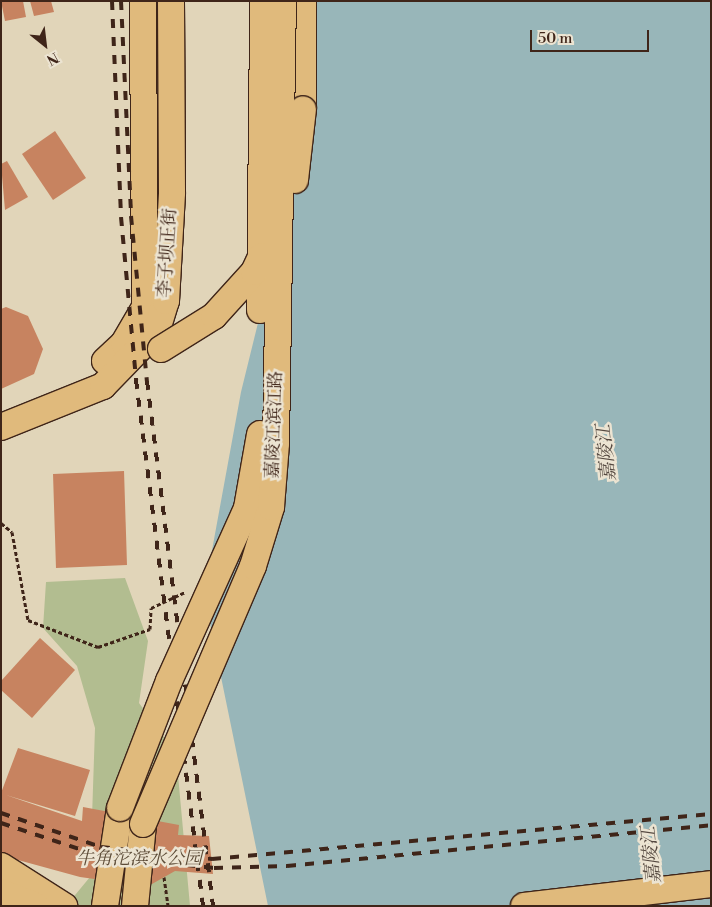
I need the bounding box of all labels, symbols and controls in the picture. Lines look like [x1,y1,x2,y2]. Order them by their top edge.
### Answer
north arrow [20,20,70,70]
scale bar [532,20,651,52]
text: 50 m [538,29,572,48]
text: N [43,48,61,69]
street label: 李子坝正街 [154,207,182,299]
street label: 嘉陵江滨江路 [262,371,288,479]
water label: 嘉陵江 [593,423,621,483]
water label: 嘉陵江 [638,825,666,885]
park label: 牛角沱滨水公园 [76,848,202,870]

